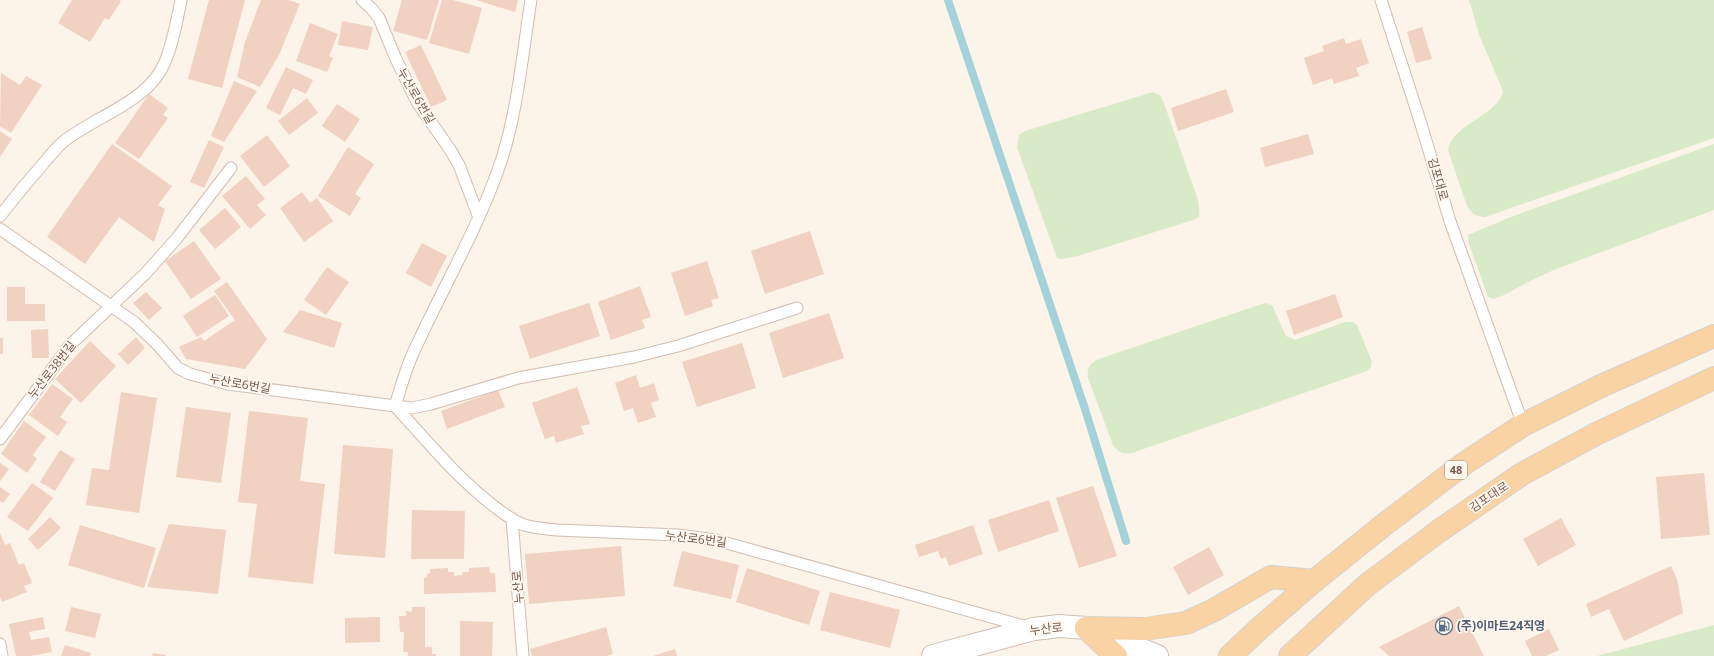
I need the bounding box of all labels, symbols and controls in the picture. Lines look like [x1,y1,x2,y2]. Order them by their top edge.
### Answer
street label: 누산로6번길 [394,65,439,127]
street label: 김포대로 [1424,155,1453,202]
street label: 누산로38번길 [24,337,80,402]
street label: 누산로6번길 [208,370,272,397]
road number: 48 [1445,461,1467,479]
street label: 김포대로 [1466,477,1512,516]
street label: 누산로6번길 [664,526,728,551]
street label: 누산로 [508,570,527,604]
fuel station icon: (주)이마트24직영 [1434,616,1454,636]
place label: (주)이마트24직영 [1457,617,1545,634]
street label: 누산로 [1029,618,1063,639]

